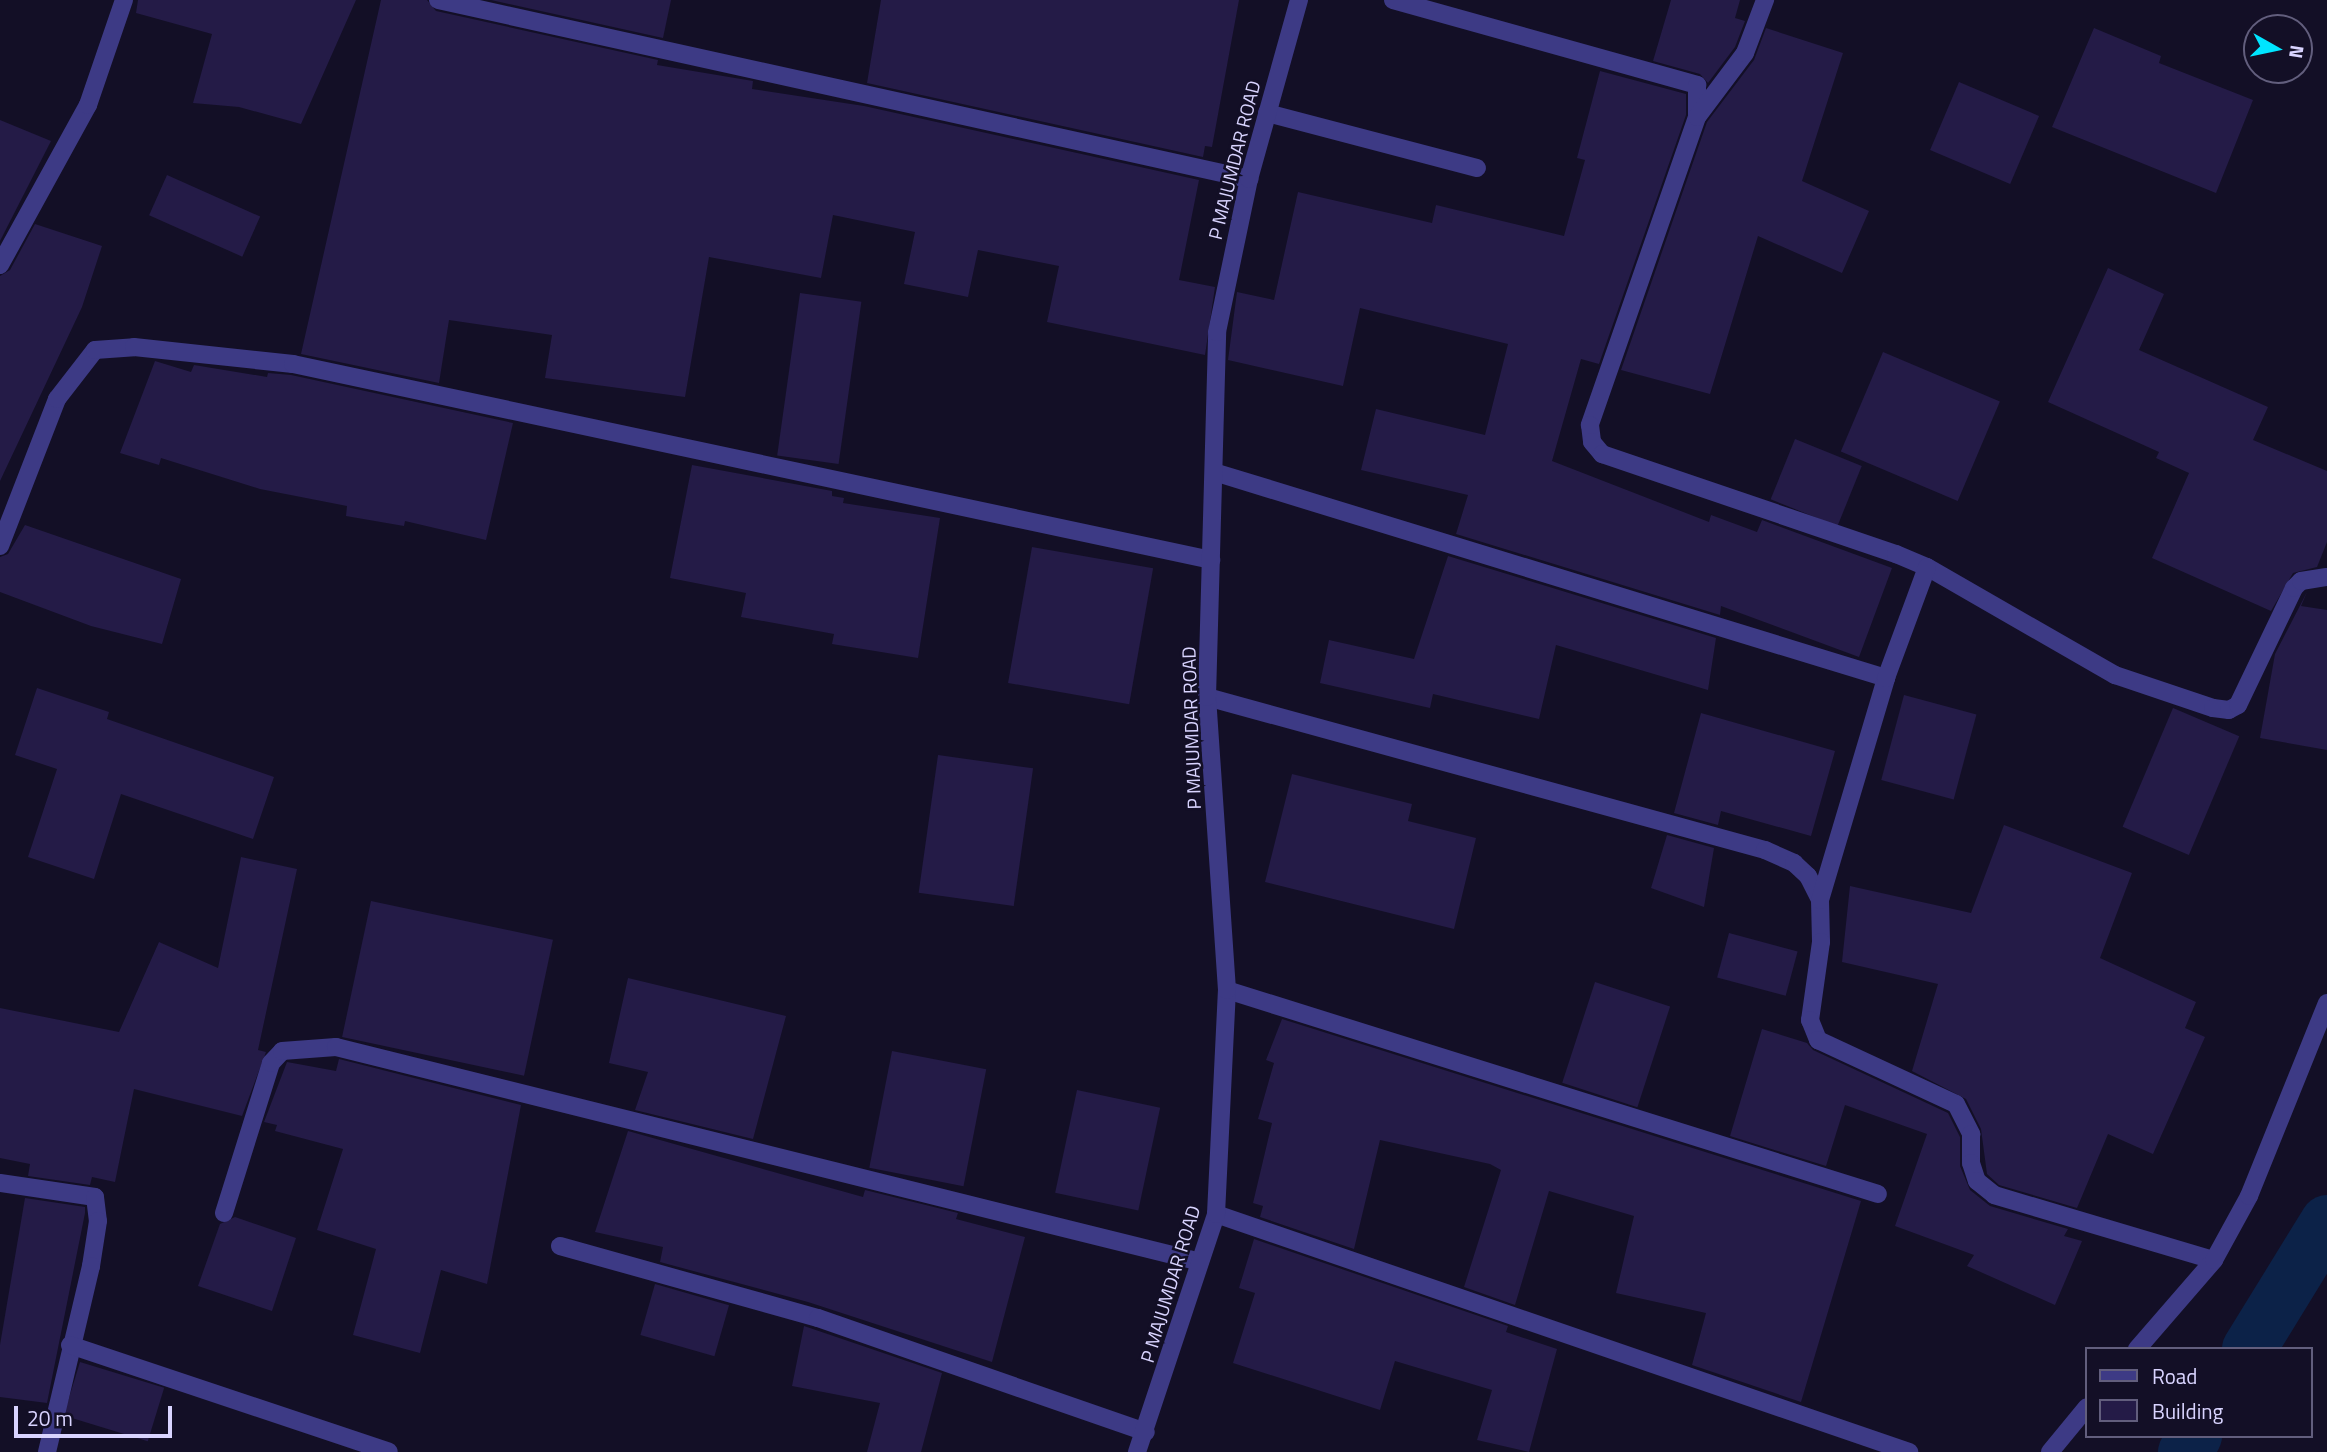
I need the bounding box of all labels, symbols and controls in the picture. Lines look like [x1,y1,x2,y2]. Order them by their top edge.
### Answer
north arrow [2243,14,2313,84]
text: N [2282,43,2313,61]
street label: P MAJUMDAR ROAD [1203,78,1265,242]
street label: P MAJUMDAR ROAD [1177,646,1205,810]
street label: P MAJUMDAR ROAD [1135,1203,1205,1365]
legend [2086,1347,2313,1438]
text: Road [2152,1360,2197,1392]
scale bar [18,1392,175,1436]
text: Building [2152,1395,2223,1427]
text: 20 m [27,1402,73,1434]

